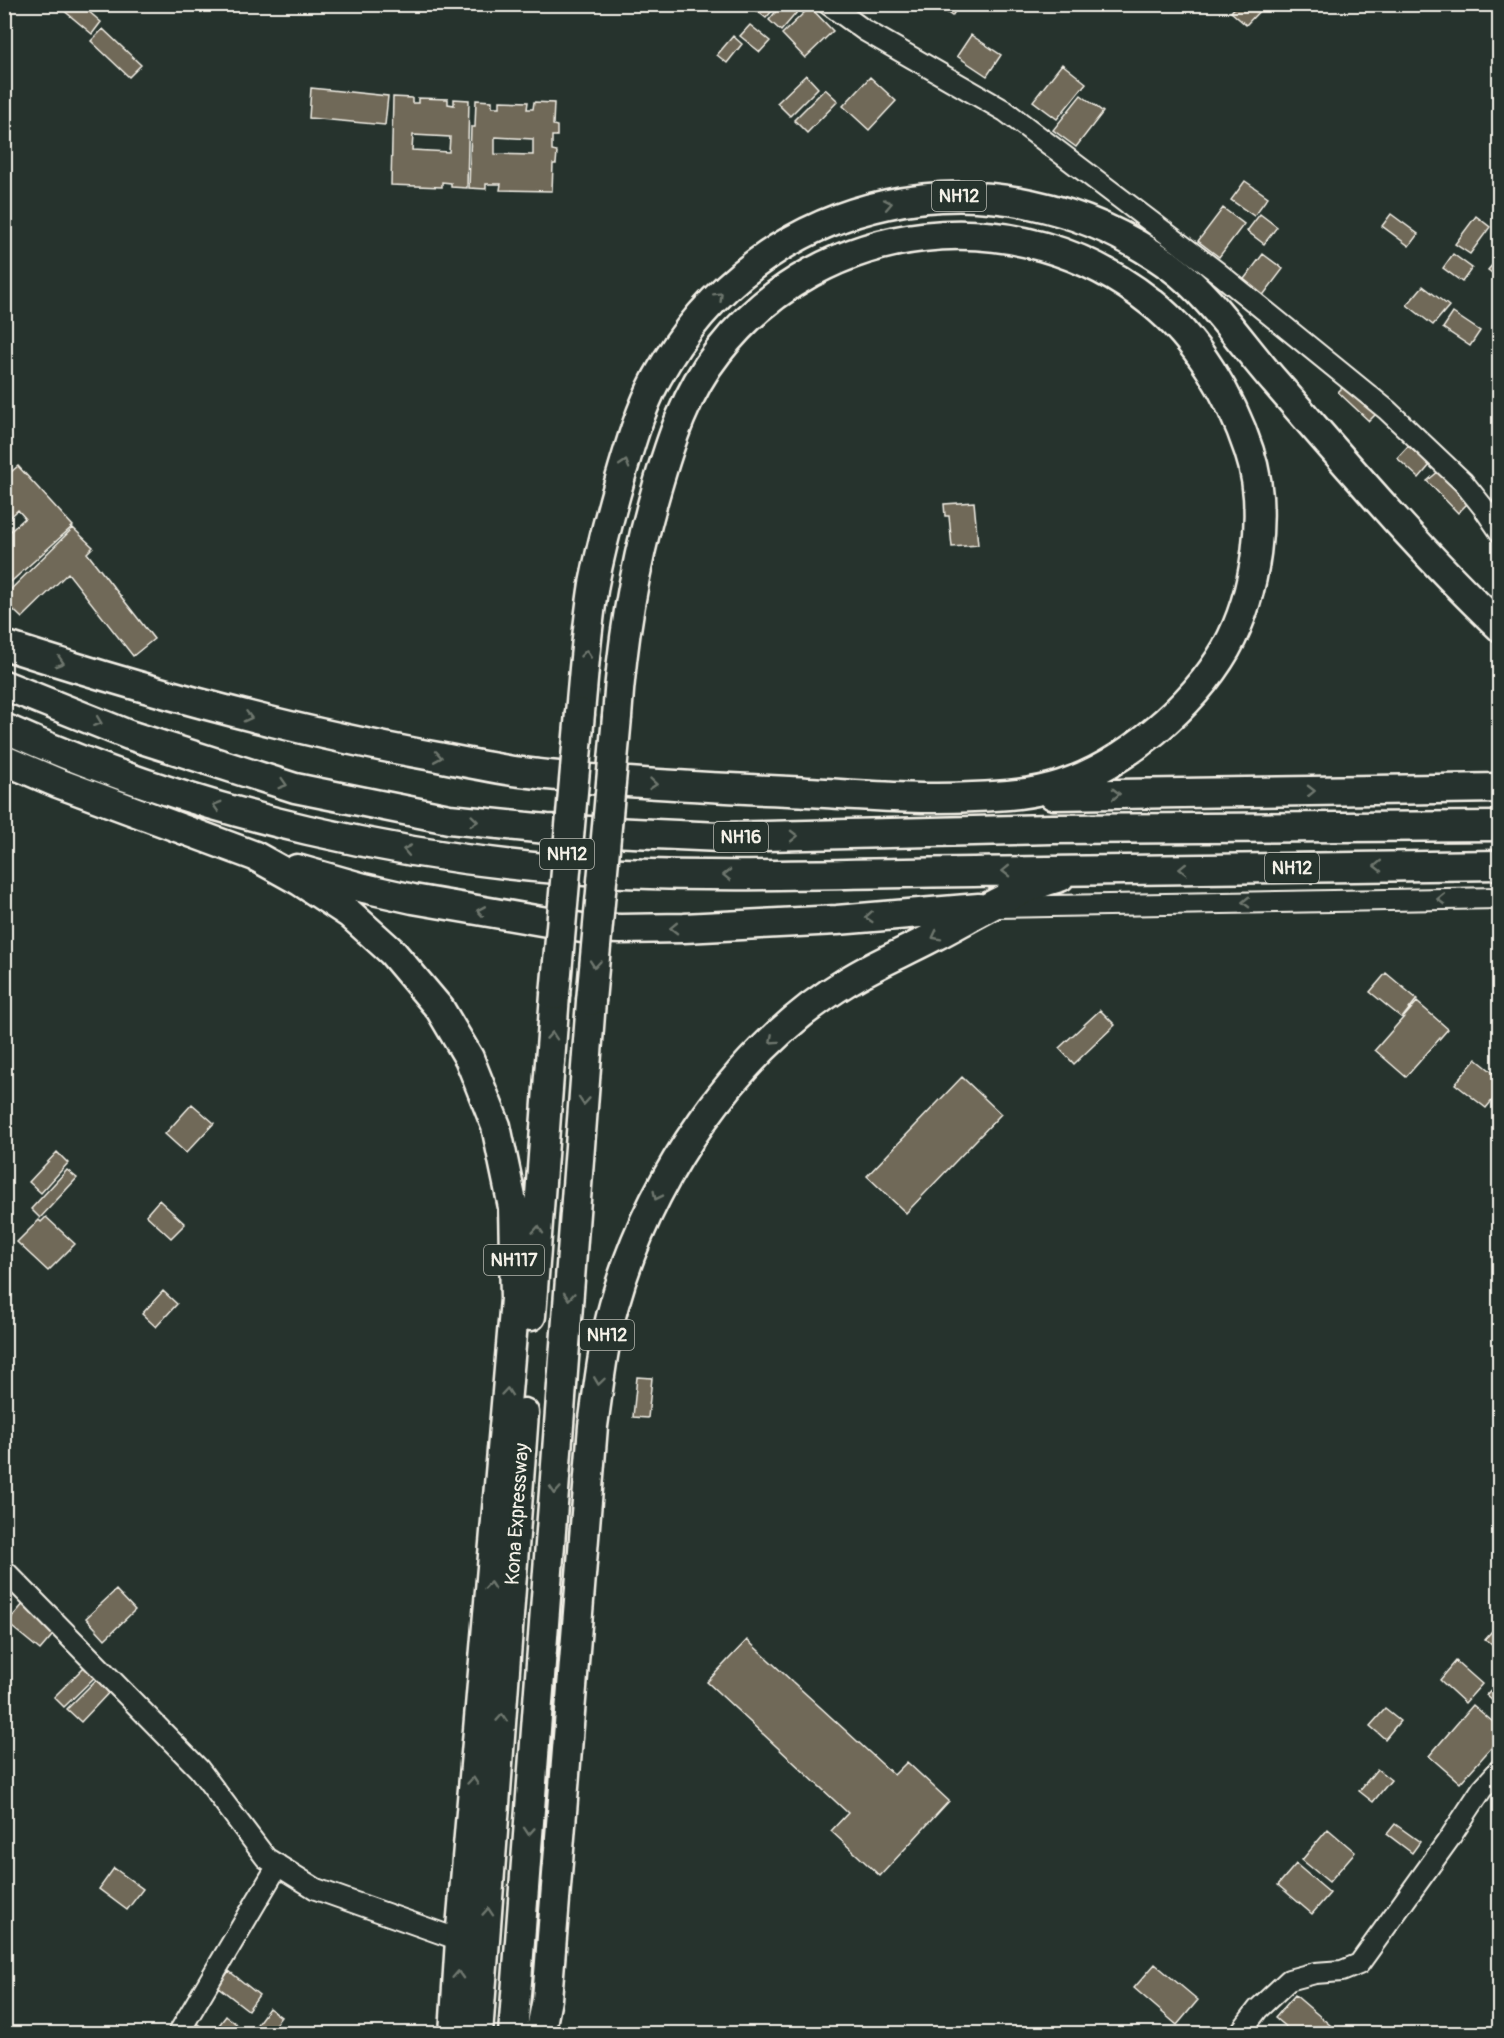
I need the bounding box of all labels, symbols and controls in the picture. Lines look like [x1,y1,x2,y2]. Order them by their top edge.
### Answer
road number: NH12 [932,181,986,211]
one-way arrow [882,198,892,211]
one-way arrow [711,292,722,303]
one-way arrow [618,459,630,470]
one-way arrow [579,650,592,659]
one-way arrow [54,655,65,668]
one-way arrow [242,709,252,722]
one-way arrow [91,715,102,727]
one-way arrow [434,751,443,763]
one-way arrow [277,777,288,789]
one-way arrow [648,777,657,790]
one-way arrow [1306,785,1315,797]
one-way arrow [1111,788,1120,800]
one-way arrow [212,801,223,813]
one-way arrow [469,814,478,827]
road number: NH16 [714,822,768,852]
one-way arrow [790,830,799,842]
road number: NH12 [540,839,594,869]
one-way arrow [403,844,413,857]
road number: NH12 [1265,853,1319,883]
one-way arrow [1374,860,1383,873]
one-way arrow [1179,863,1188,875]
one-way arrow [1001,865,1010,878]
one-way arrow [722,868,731,881]
one-way arrow [1437,893,1446,905]
one-way arrow [1242,896,1251,908]
one-way arrow [476,905,486,918]
one-way arrow [864,910,874,923]
one-way arrow [670,922,679,934]
one-way arrow [932,928,943,940]
one-way arrow [589,959,602,968]
one-way arrow [545,1031,558,1040]
one-way arrow [769,1033,779,1044]
one-way arrow [578,1097,591,1106]
one-way arrow [653,1190,665,1201]
one-way arrow [531,1226,544,1235]
road number: NH117 [484,1245,544,1275]
one-way arrow [563,1291,576,1300]
road number: NH12 [580,1320,634,1350]
one-way arrow [594,1376,606,1386]
one-way arrow [500,1388,513,1397]
street label: Kona Expressway [500,1442,534,1586]
one-way arrow [548,1485,561,1494]
one-way arrow [483,1582,496,1591]
one-way arrow [495,1713,508,1722]
one-way arrow [466,1776,479,1785]
one-way arrow [523,1826,536,1836]
one-way arrow [481,1908,494,1917]
one-way arrow [451,1971,464,1980]

